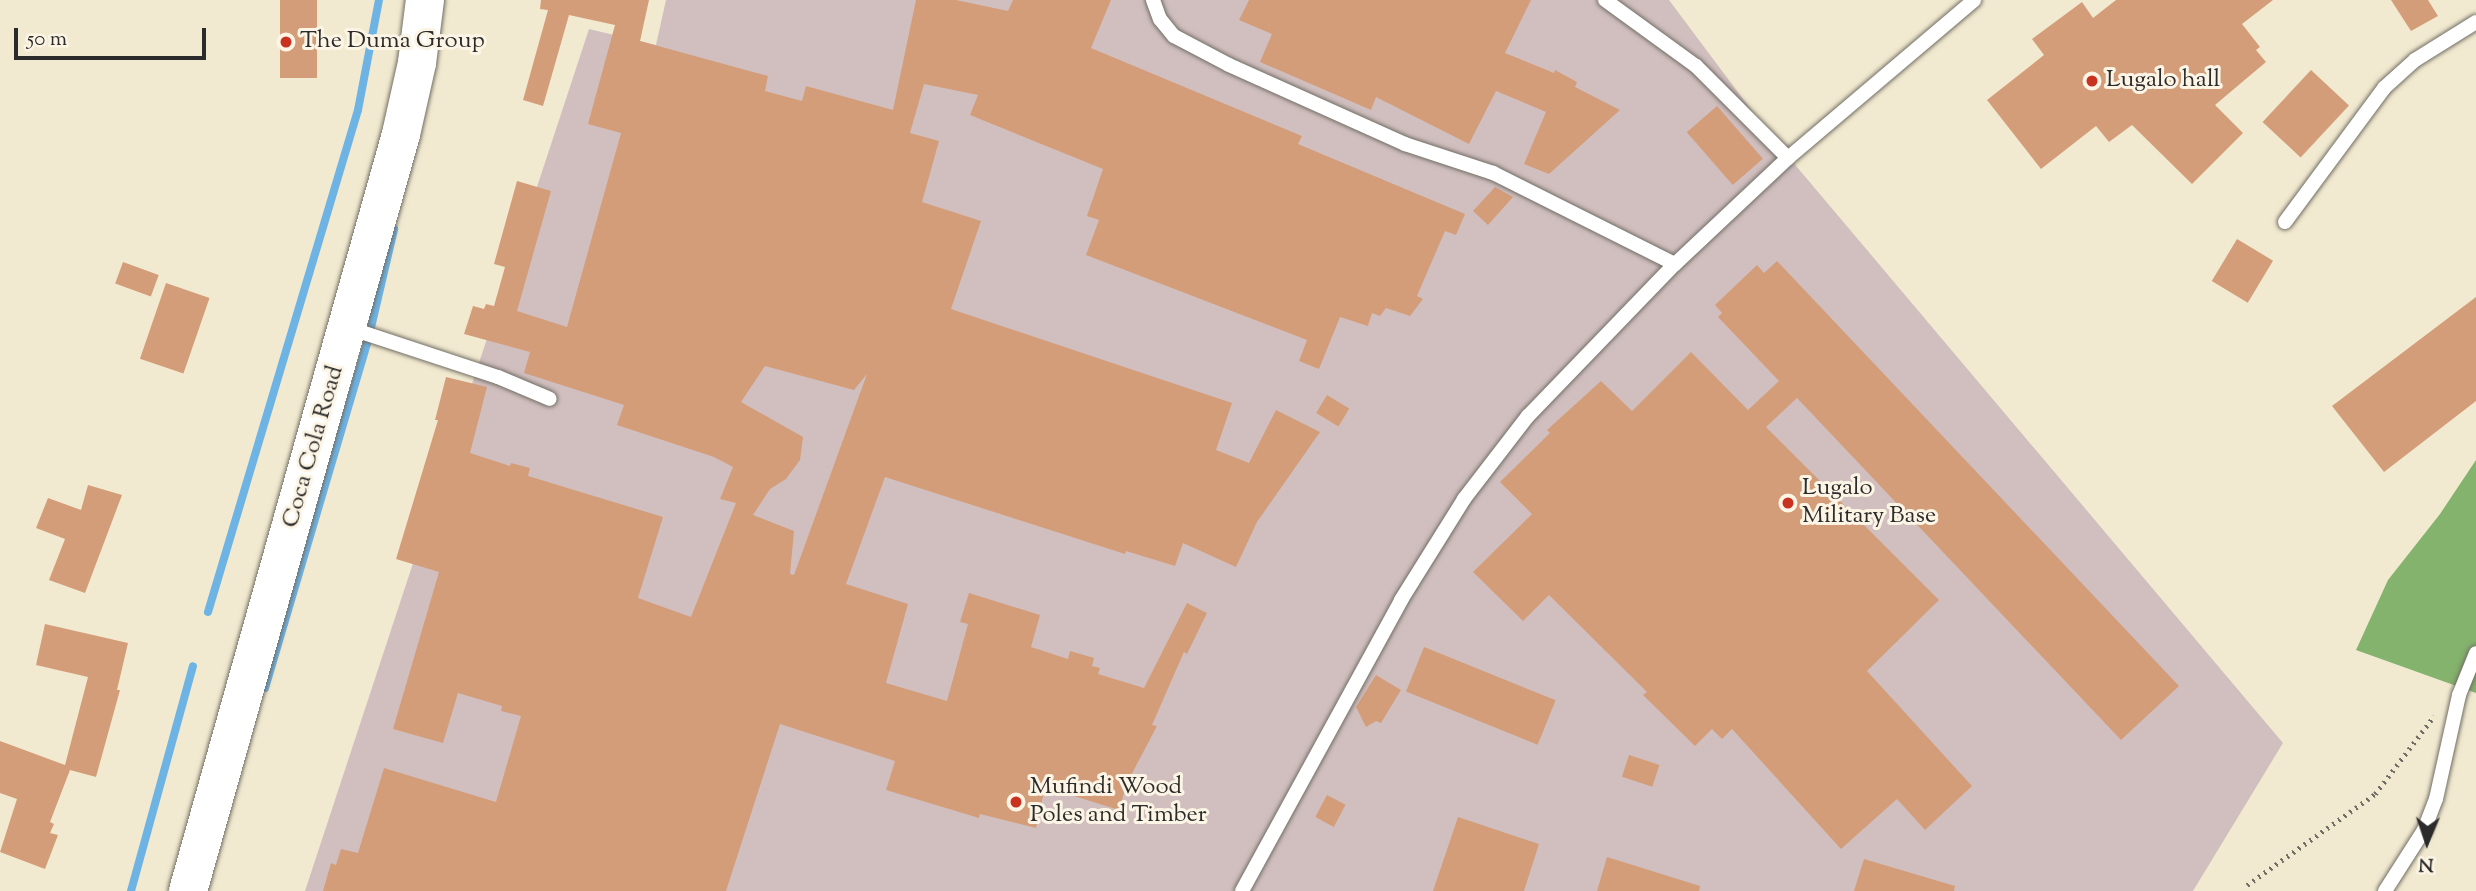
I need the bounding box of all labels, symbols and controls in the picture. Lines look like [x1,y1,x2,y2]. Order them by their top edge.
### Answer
scale bar [18,14,210,58]
text: 50 m [27,25,67,55]
place label: The Duma Group [300,28,485,56]
marker: The Duma Group [278,34,294,50]
place label: Lugalo hall [2106,67,2220,95]
marker: Lugalo hall [2084,73,2100,89]
street label: Coca Cola Road [277,363,351,531]
place label: Lugalo Military Base [1802,475,1936,531]
marker: Lugalo Military Base [1780,495,1796,511]
place label: Mufindi Wood Poles and Timber [1030,774,1207,830]
marker: Mufindi Wood Poles and Timber [1008,794,1024,810]
north arrow [2392,807,2462,877]
text: N [2418,850,2434,877]

